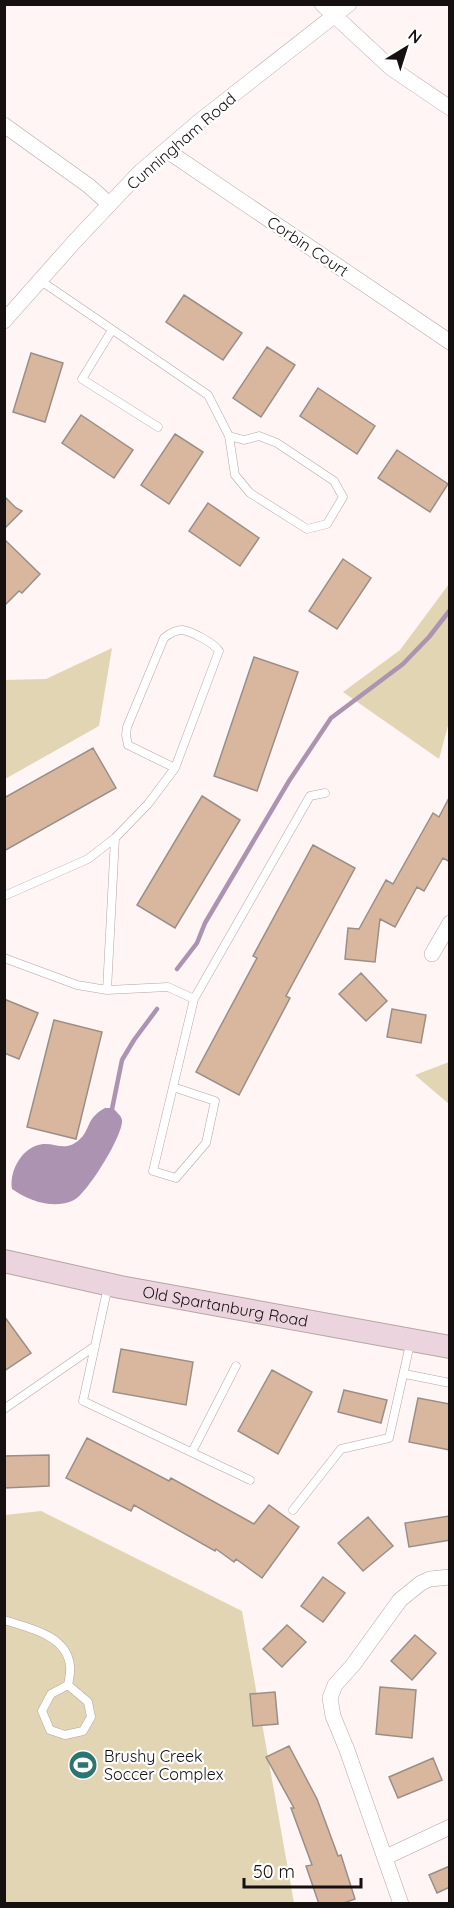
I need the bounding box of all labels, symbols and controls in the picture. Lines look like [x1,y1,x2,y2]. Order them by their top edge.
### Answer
north arrow [376,18,436,78]
text: N [404,25,426,48]
street label: Cunningham Road [122,88,240,194]
street label: Corbin Court [264,211,352,281]
street label: Old Spartanburg Road [141,1281,310,1331]
place label: Brushy Creek Soccer Complex [104,1746,224,1784]
sports icon: Brushy Creek Soccer Complex [67,1749,99,1781]
scale bar [244,1851,361,1889]
text: 50 m [253,1860,295,1883]

